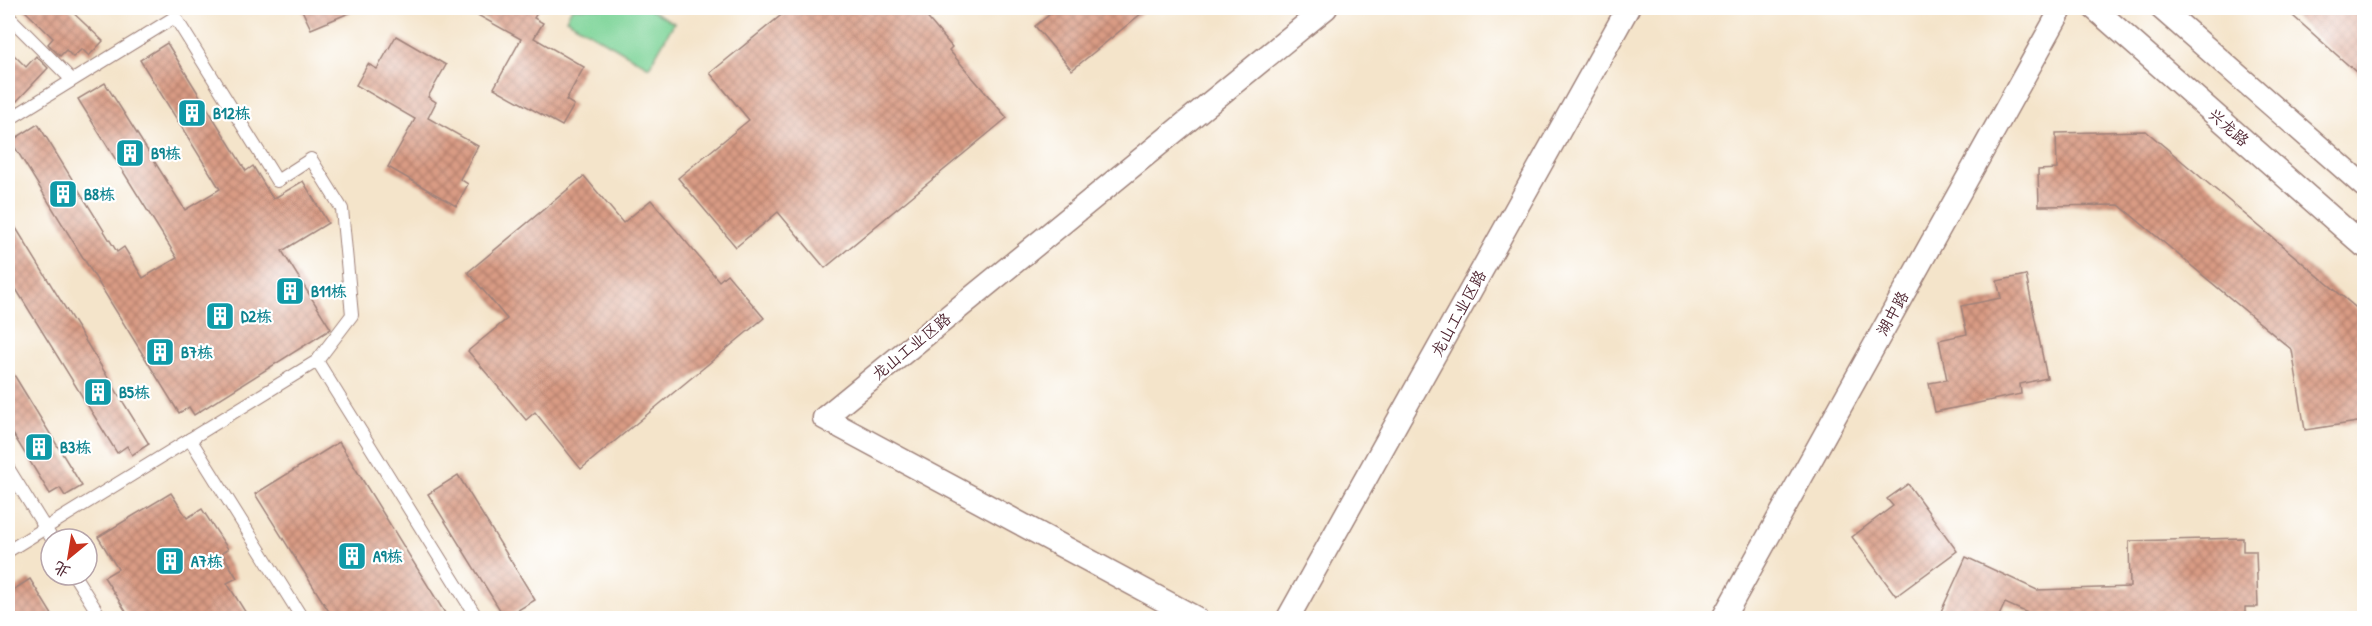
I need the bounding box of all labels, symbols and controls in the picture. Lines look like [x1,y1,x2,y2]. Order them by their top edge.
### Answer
building icon: B12栋 [176,97,208,129]
place label: B12栋 [213,102,250,124]
street label: 兴龙路 [2204,103,2254,151]
building icon: B9栋 [114,137,146,169]
place label: B9栋 [151,142,181,164]
building icon: B8栋 [47,178,79,210]
place label: B8栋 [84,183,115,205]
street label: 龙山工业区路 [1425,266,1491,360]
building icon: B11栋 [274,275,306,307]
place label: B11栋 [311,280,347,302]
street label: 湖中路 [1871,287,1913,339]
building icon: D2栋 [204,300,236,332]
place label: D2栋 [241,305,272,327]
street label: 龙山工业区路 [867,307,955,385]
building icon: B7栋 [144,336,176,368]
place label: B7栋 [181,341,213,363]
building icon: B5栋 [82,376,114,408]
place label: B5栋 [119,381,150,403]
building icon: B3栋 [23,431,55,463]
place label: B3栋 [60,436,91,458]
north arrow [39,527,99,587]
building icon: A9栋 [336,540,368,572]
building icon: A7栋 [154,545,186,577]
place label: A9栋 [373,545,403,567]
place label: A7栋 [191,550,223,572]
text: 北 [49,556,74,584]

